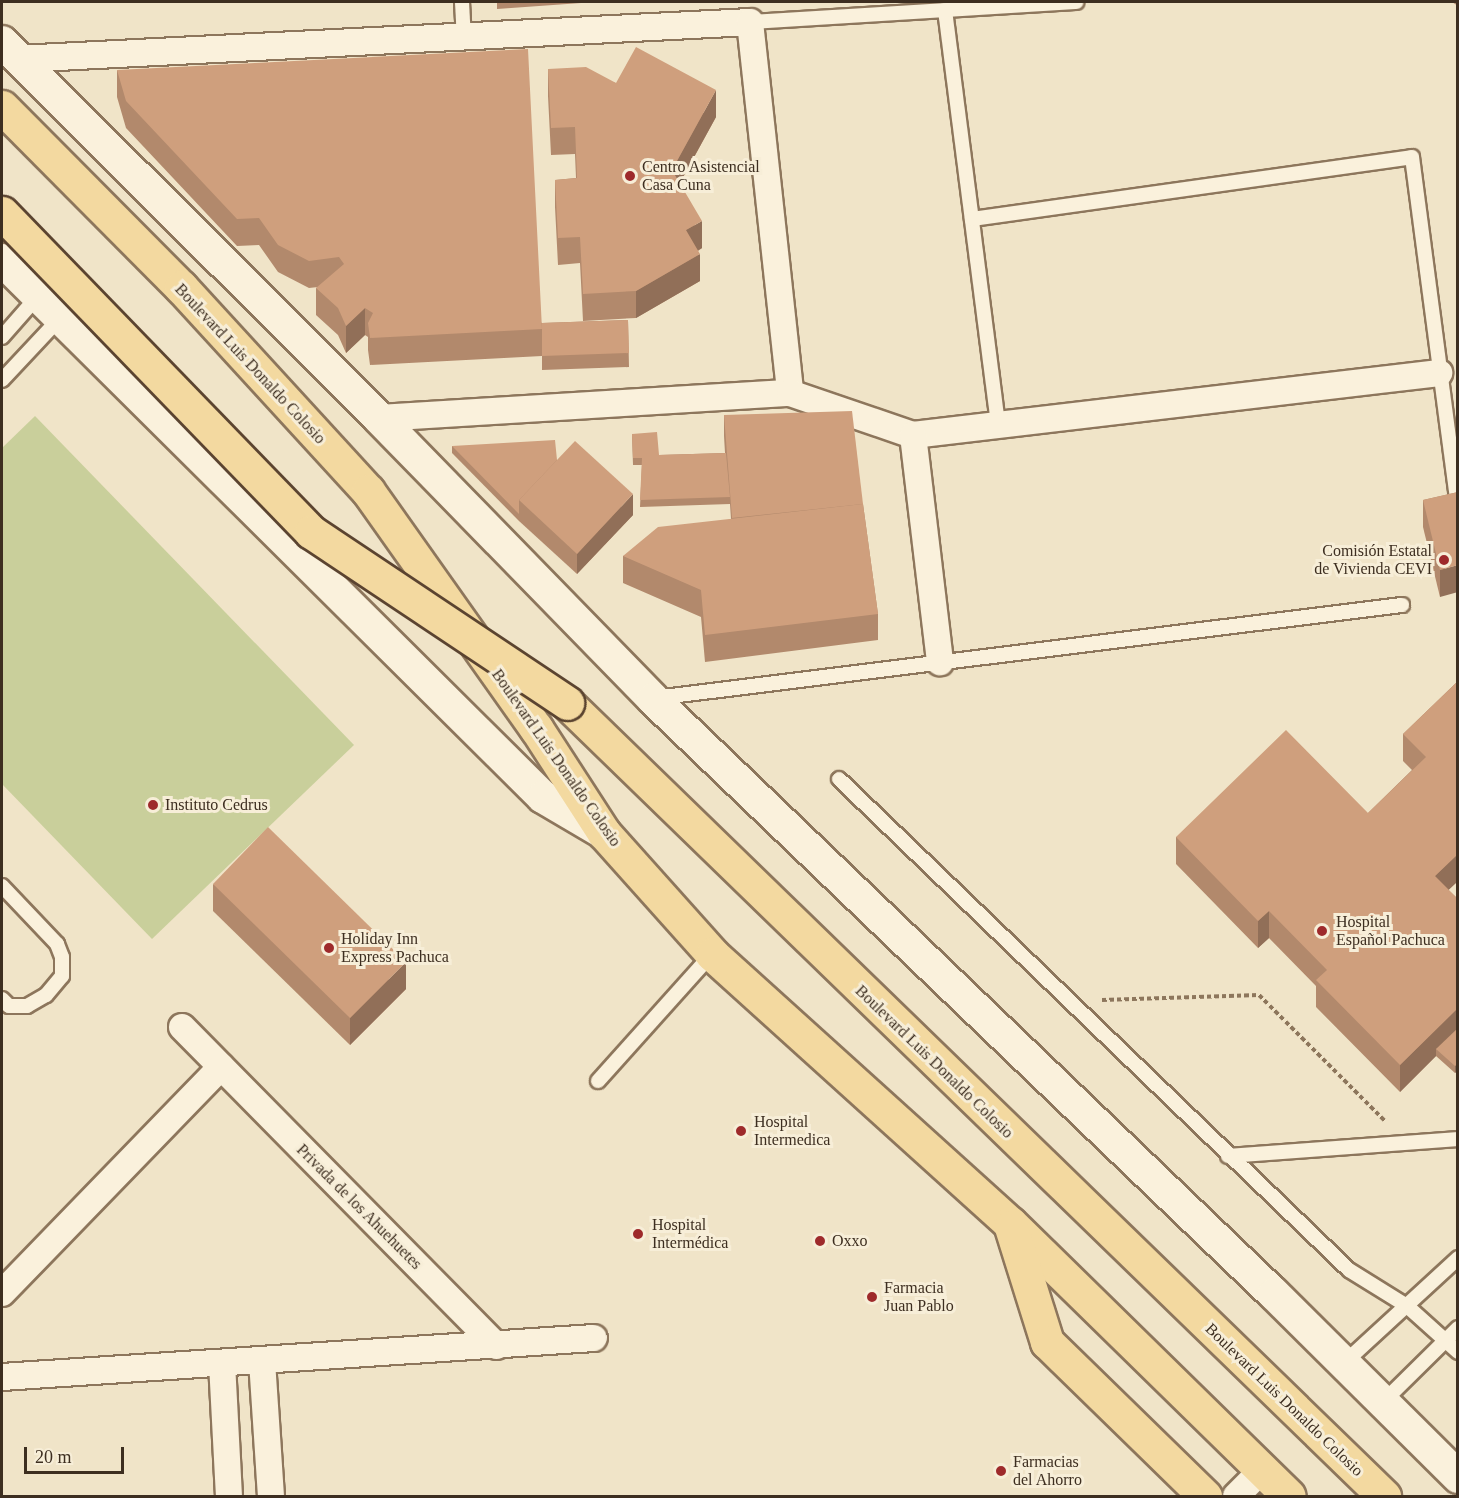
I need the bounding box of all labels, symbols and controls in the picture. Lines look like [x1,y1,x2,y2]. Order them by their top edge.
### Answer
place label: Centro Asistencial Casa Cuna [642,157,761,195]
marker: Centro Asistencial Casa Cuna [623,169,637,183]
street label: Boulevard Luis Donaldo Colosio [171,280,329,448]
place label: Comisión Estatal de Vivienda CEVI [1314,541,1432,579]
marker: Comisión Estatal de Vivienda CEVI [1437,553,1451,567]
street label: Boulevard Luis Donaldo Colosio [487,666,625,850]
place label: Instituto Cedrus [165,795,268,815]
marker: Instituto Cedrus [146,798,160,812]
place label: Hospital Español Pachuca [1336,912,1445,950]
marker: Hospital Español Pachuca [1313,922,1331,940]
place label: Holiday Inn Express Pachuca [341,929,449,967]
marker: Holiday Inn Express Pachuca [322,941,336,955]
street label: Boulevard Luis Donaldo Colosio [851,981,1017,1143]
place label: Hospital Intermedica [754,1112,830,1150]
marker: Hospital Intermedica [732,1122,750,1140]
street label: Privada de los Ahuehuetes [292,1140,426,1274]
place label: Hospital Intermédica [652,1215,728,1253]
marker: Hospital Intermédica [629,1225,647,1243]
place label: Oxxo [832,1231,868,1251]
marker: Oxxo [813,1234,827,1248]
place label: Farmacia Juan Pablo [884,1278,954,1316]
marker: Farmacia Juan Pablo [865,1290,879,1304]
street label: Boulevard Luis Donaldo Colosio [1201,1319,1367,1481]
scale bar [27,1435,128,1473]
text: 20 m [35,1447,72,1467]
place label: Farmacias del Ahorro [1013,1452,1083,1490]
marker: Farmacias del Ahorro [994,1464,1008,1478]

